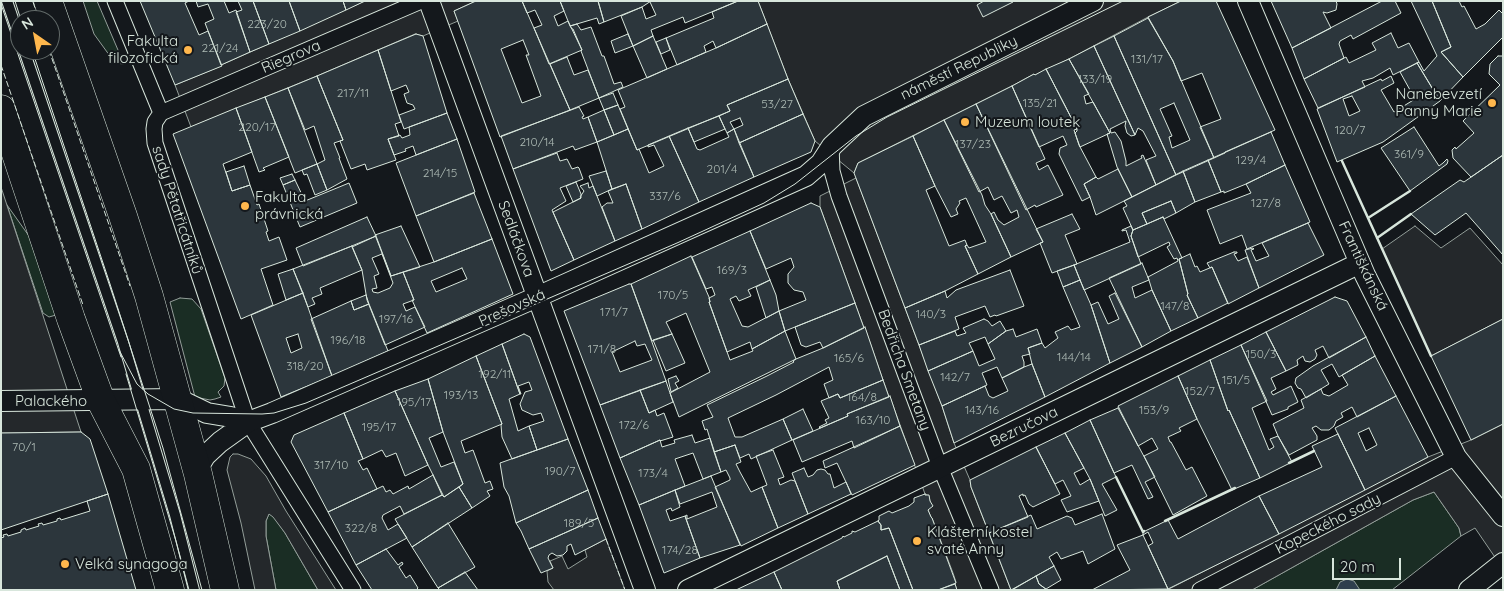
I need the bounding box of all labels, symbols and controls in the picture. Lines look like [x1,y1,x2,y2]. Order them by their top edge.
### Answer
north arrow [10,10,60,60]
text: N [18,13,37,34]
house number: 223/20 [247,17,287,31]
place label: Fakulta filozofická [108,32,178,67]
street label: náměstí Republiky [898,32,1020,104]
street label: Riegrova [259,37,323,77]
house number: 221/24 [202,41,238,55]
marker: Fakulta filozofická [182,44,194,56]
house number: 131/17 [1131,52,1163,66]
house number: 133/19 [1078,72,1112,86]
place label: Nanebevzetí Panny Marie [1395,85,1482,120]
house number: 217/11 [337,86,369,100]
house number: 135/21 [1023,96,1057,110]
house number: 53/27 [761,97,793,111]
marker: Nanebevzetí Panny Marie [1486,97,1498,109]
place label: Muzeum loutek [975,113,1080,131]
marker: Muzeum loutek [959,116,971,128]
house number: 220/17 [238,120,276,134]
house number: 120/7 [1335,123,1365,137]
house number: 210/14 [519,135,555,149]
house number: 137/23 [955,137,991,151]
street label: sady Pětatřicátníků [148,144,206,276]
house number: 361/9 [1394,147,1424,161]
house number: 129/4 [1236,153,1266,167]
house number: 201/4 [707,162,737,176]
house number: 214/15 [423,166,457,180]
place label: Fakulta právnická [255,188,323,223]
house number: 337/6 [649,189,681,203]
house number: 127/8 [1251,196,1281,210]
street label: Sedláčkova [494,198,538,280]
marker: Fakulta právnická [239,200,251,212]
street label: Františkánská [1334,218,1392,314]
house number: 169/3 [717,263,747,277]
street label: Prešovská [476,285,548,331]
house number: 170/5 [658,288,688,302]
house number: 147/8 [1160,299,1190,313]
house number: 171/7 [600,305,628,319]
street label: Bedřicha Smetany [874,307,934,433]
house number: 140/3 [916,307,946,321]
house number: 197/16 [379,312,413,326]
house number: 196/18 [331,333,365,347]
house number: 171/8 [588,342,616,356]
house number: 150/3 [1246,347,1276,361]
house number: 144/14 [1057,350,1091,364]
house number: 165/6 [834,351,864,365]
house number: 318/20 [286,359,324,373]
house number: 192/11 [479,367,511,381]
house number: 142/7 [940,370,970,384]
house number: 151/5 [1222,373,1250,387]
house number: 152/7 [1185,384,1215,398]
house number: 193/13 [444,388,478,402]
house number: 164/8 [847,390,877,404]
street label: Palackého [15,392,87,410]
house number: 195/17 [397,395,431,409]
house number: 143/16 [965,403,999,417]
street label: Bezručova [987,403,1061,451]
house number: 153/9 [1139,403,1169,417]
house number: 163/10 [855,413,891,427]
house number: 172/6 [619,418,649,432]
house number: 195/17 [362,420,396,434]
house number: 70/1 [12,440,36,454]
house number: 317/10 [314,458,348,472]
house number: 190/7 [545,464,575,478]
house number: 173/4 [638,466,668,480]
street label: Kopeckého sady [1272,490,1384,558]
house number: 189/5 [564,516,594,530]
house number: 322/8 [345,521,377,535]
place label: Klášterní kostel svaté Anny [927,523,1033,558]
marker: Klášterní kostel svaté Anny [911,535,923,547]
house number: 174/28 [662,543,698,557]
scale bar [1334,548,1403,580]
place label: Velká synagoga [75,555,188,573]
text: 20 m [1340,557,1375,576]
marker: Velká synagoga [59,558,71,570]

